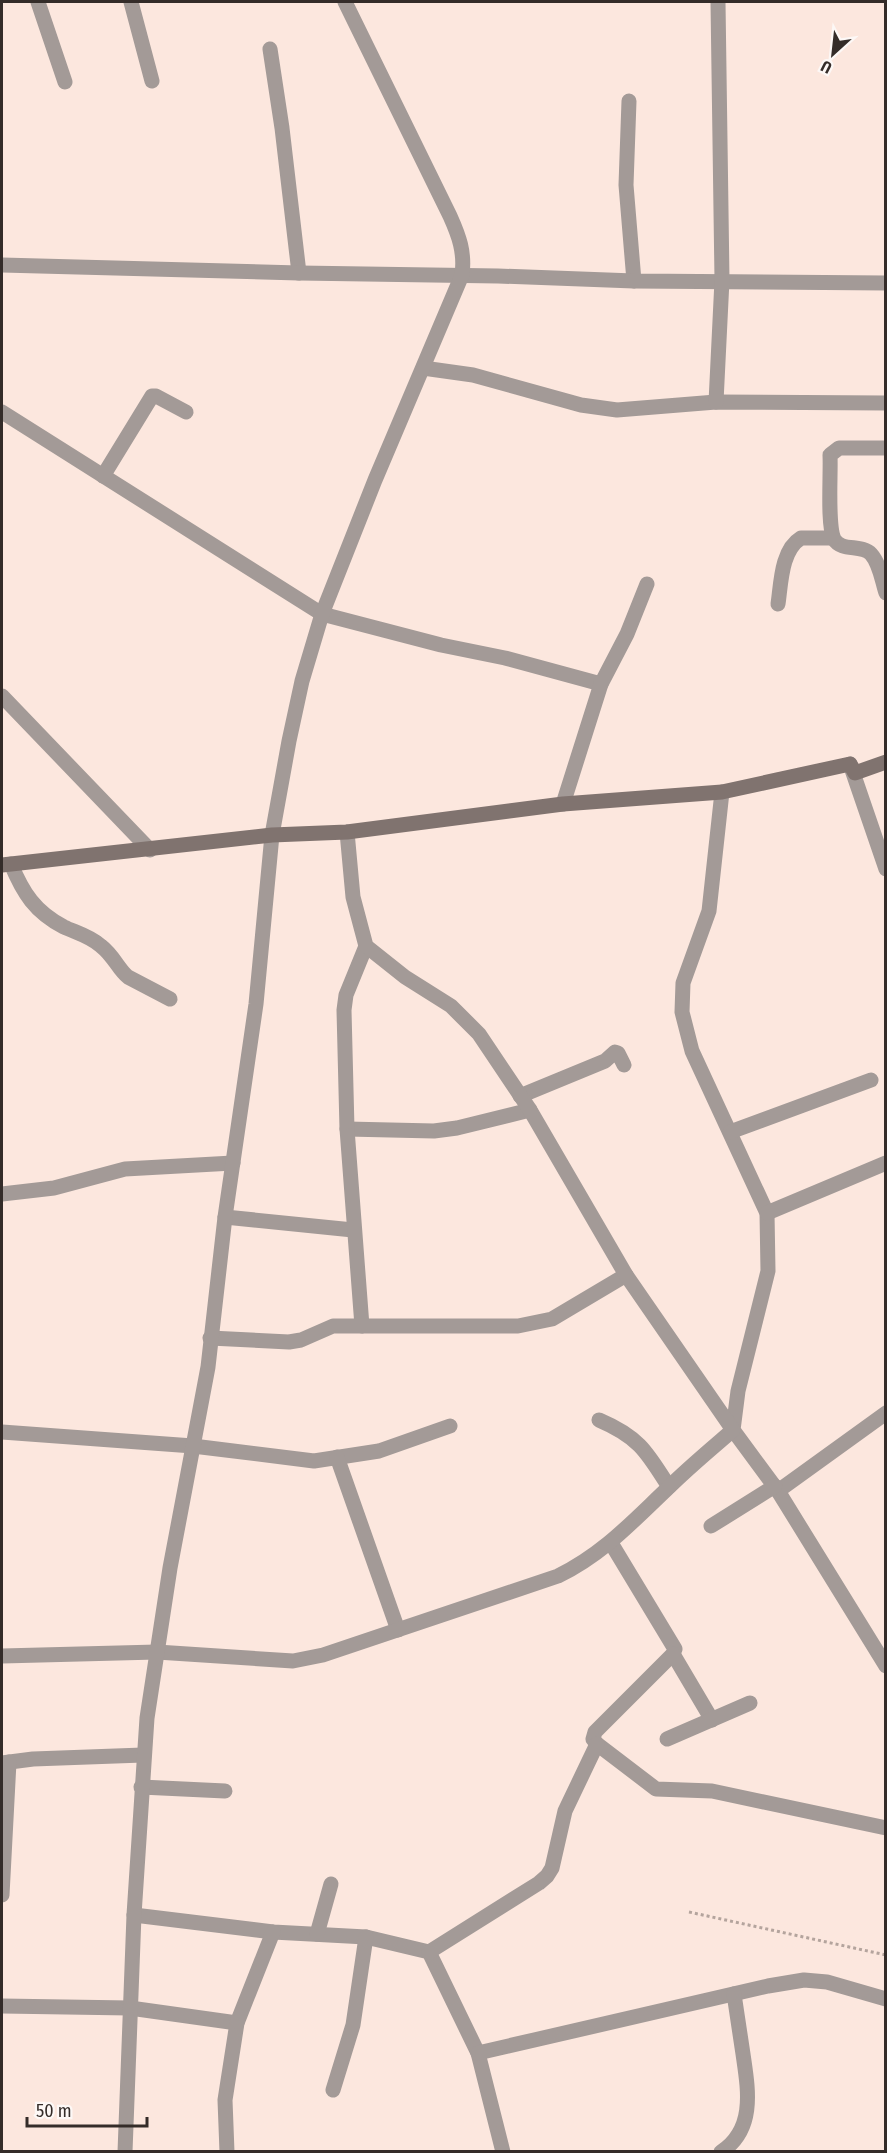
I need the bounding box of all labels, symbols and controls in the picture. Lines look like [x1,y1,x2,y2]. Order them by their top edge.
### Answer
north arrow [803,24,863,84]
text: U [818,56,835,78]
scale bar [27,2090,147,2128]
text: 50 m [36,2100,72,2122]

